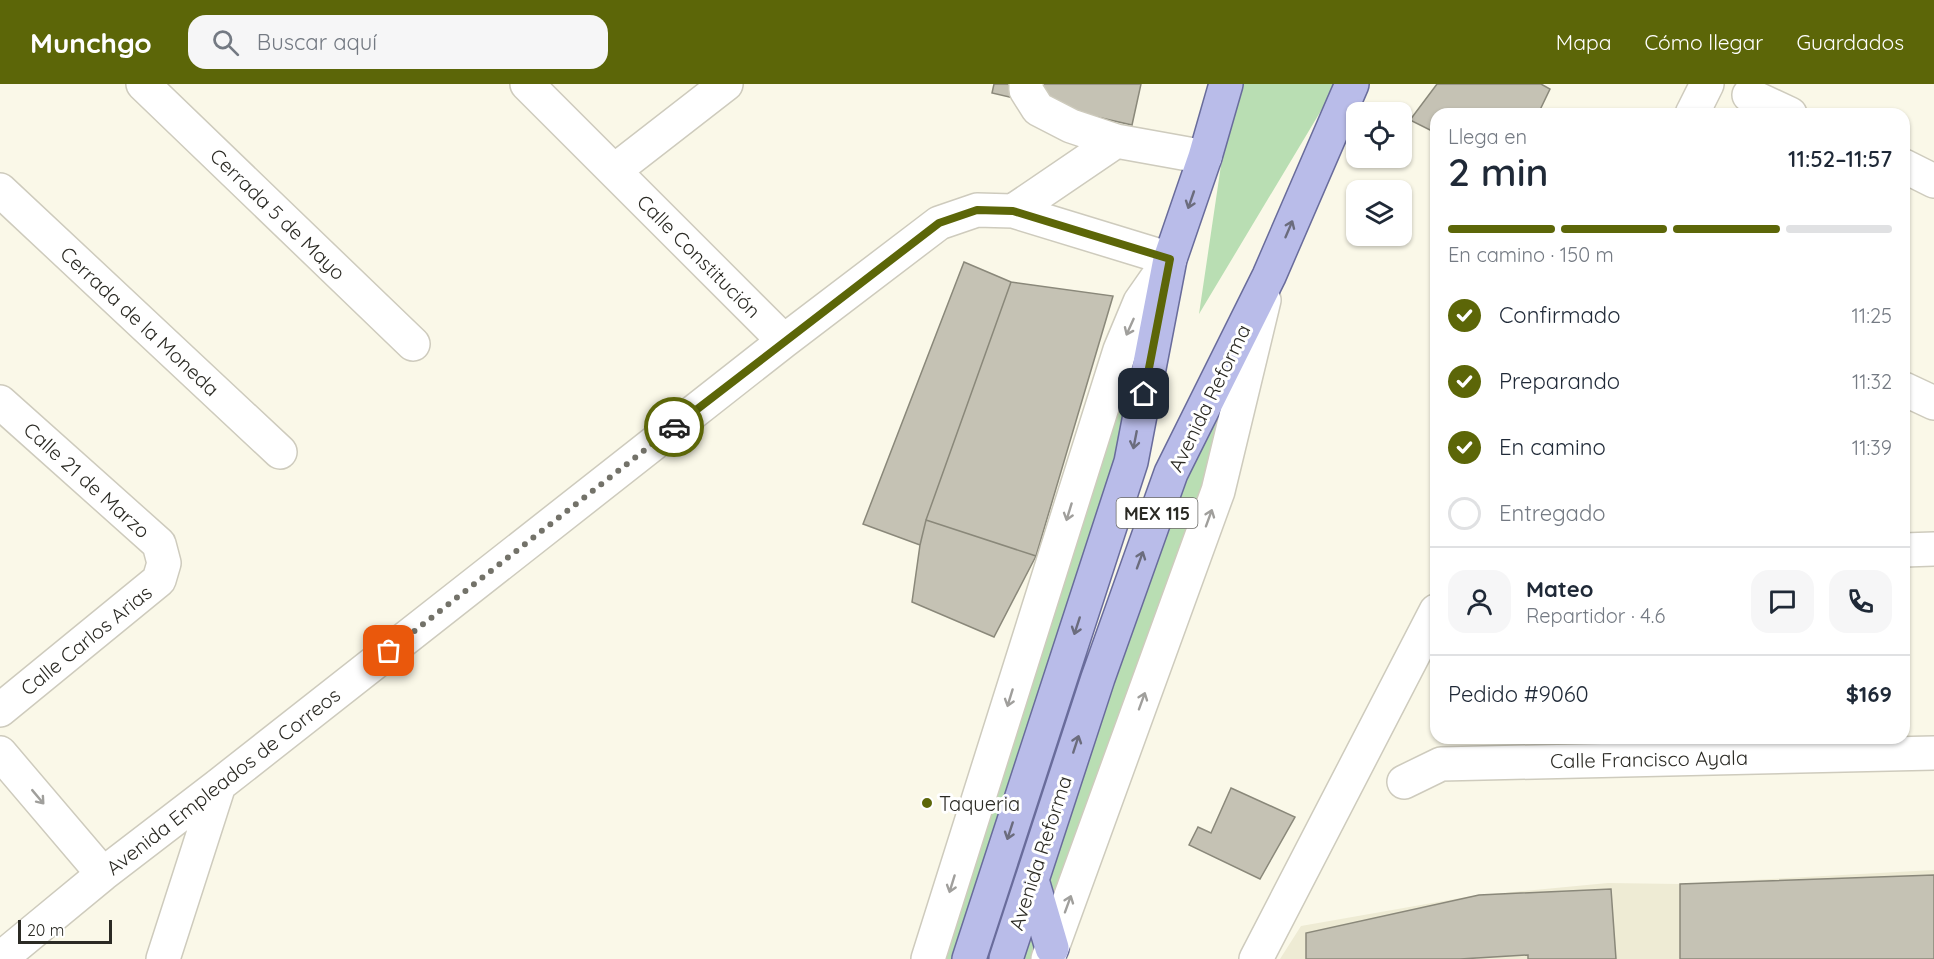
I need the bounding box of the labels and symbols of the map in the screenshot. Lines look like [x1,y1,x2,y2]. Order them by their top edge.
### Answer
street label: Cerrada 5 de Mayo [205,143,351,285]
street label: Calle Constitución [632,189,766,323]
one-way arrow [1184,190,1195,209]
one-way arrow [1285,220,1296,238]
street label: Cerrada de la Moneda [55,241,225,401]
one-way arrow [1123,317,1135,335]
street label: Avenida Reforma [1163,320,1255,476]
pin [1118,368,1169,419]
courier [644,397,704,457]
street label: Calle 21 de Marzo [19,417,155,543]
one-way arrow [1129,430,1140,449]
road number: MEX 115 [1116,498,1198,528]
one-way arrow [1062,502,1073,521]
one-way arrow [1204,509,1215,528]
one-way arrow [1136,551,1147,569]
street label: Calle Carlos Arias [15,579,157,701]
one-way arrow [1071,616,1082,635]
pin [363,625,414,676]
street label: Avenida Empleados de Correos [101,682,345,880]
one-way arrow [1004,688,1015,707]
one-way arrow [1137,692,1148,711]
one-way arrow [1072,735,1083,754]
street label: Calle Francisco Ayala [1550,745,1748,773]
street label: Avenida Reforma [1003,773,1077,933]
one-way arrow [31,789,45,804]
place label: Taqueria [939,791,1020,816]
marker: Taqueria [920,796,934,810]
one-way arrow [1004,821,1015,840]
one-way arrow [945,874,956,893]
one-way arrow [1063,895,1074,914]
scale bar [18,917,112,944]

